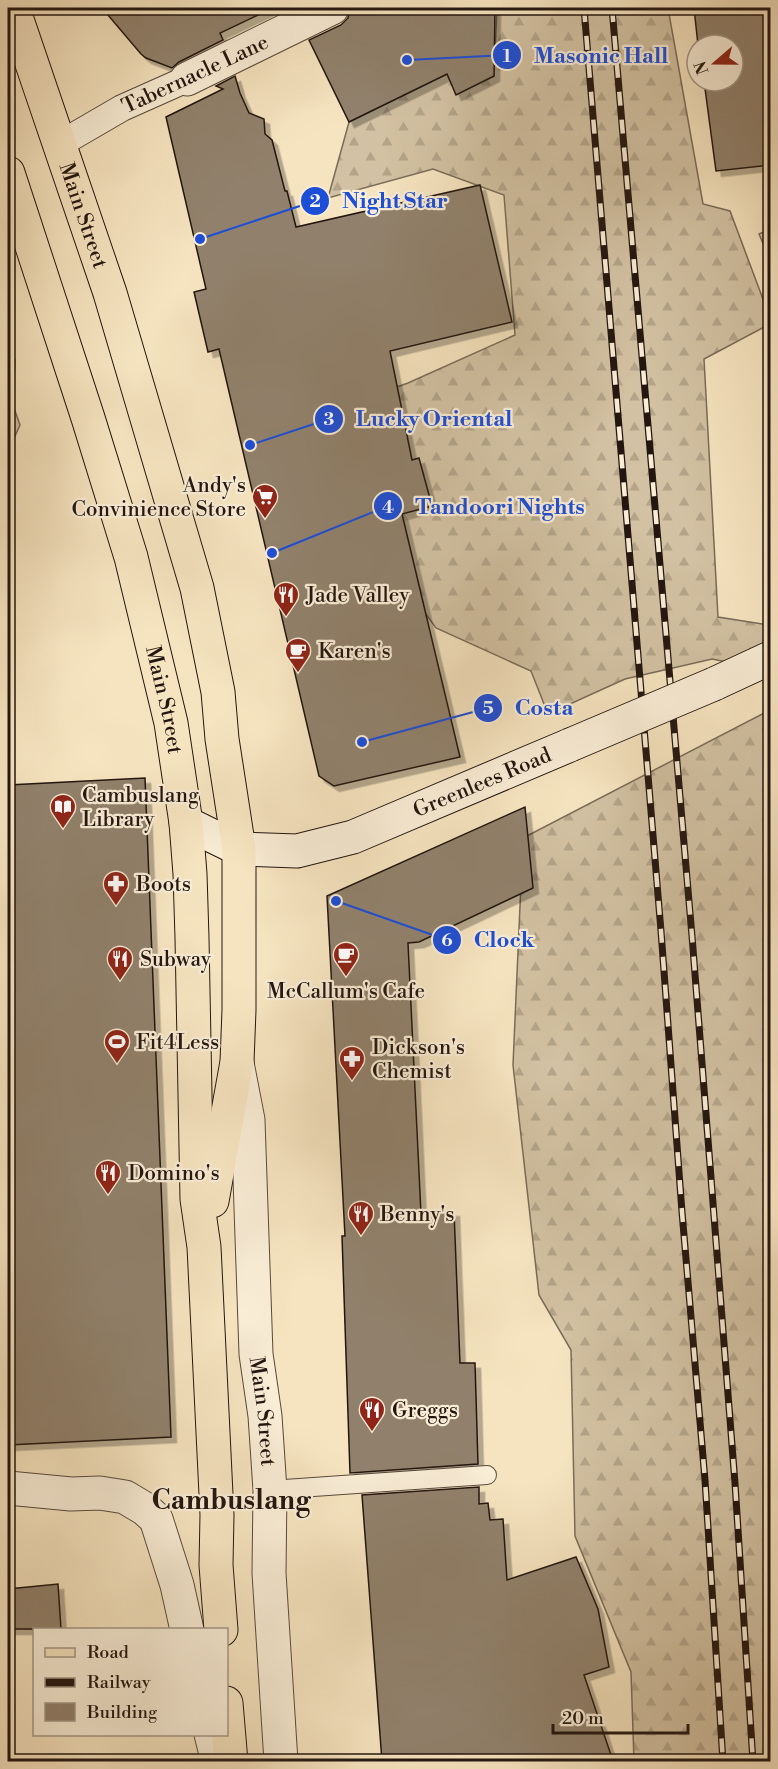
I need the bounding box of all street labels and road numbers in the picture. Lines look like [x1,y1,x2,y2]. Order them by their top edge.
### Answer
street label: Tabernacle Lane [118,30,273,120]
street label: Main Street [53,159,113,272]
street label: Main Street [139,643,188,756]
street label: Greenlees Road [409,742,556,824]
street label: Main Street [243,1355,280,1468]

